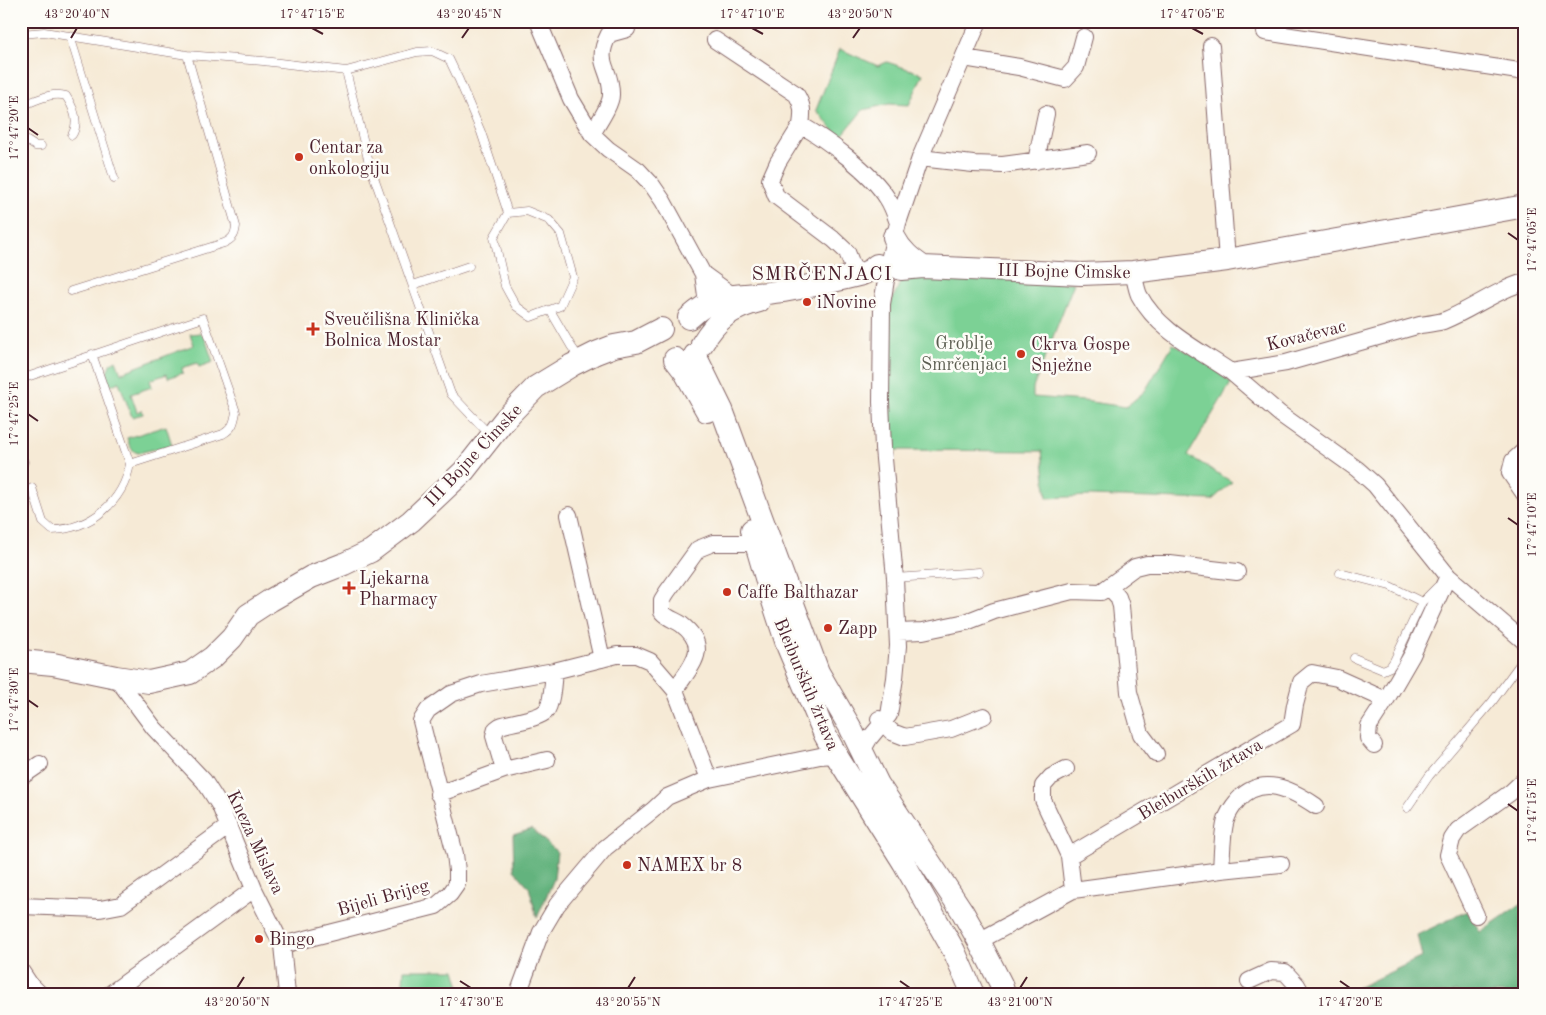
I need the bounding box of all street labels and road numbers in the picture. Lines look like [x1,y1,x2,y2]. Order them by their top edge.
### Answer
street label: III Bojne Cimske [997,262,1131,282]
street label: Kovačevac [1265,317,1348,355]
street label: III Bojne Cimske [422,401,526,511]
street label: Bleiburških žrtava [770,616,842,753]
street label: Bleiburških žrtava [1135,736,1266,824]
street label: Kneza Mislava [223,788,287,897]
street label: Bijeli Brijeg [335,876,431,920]

